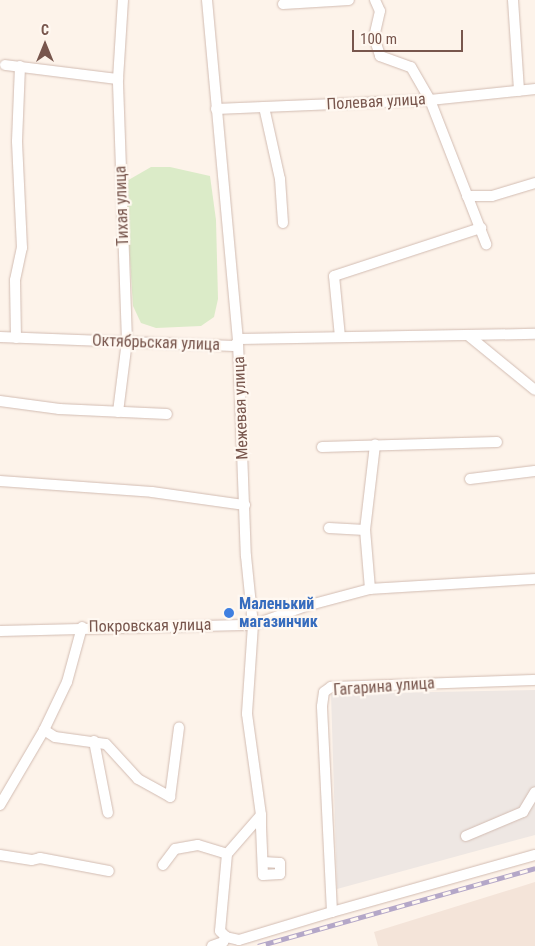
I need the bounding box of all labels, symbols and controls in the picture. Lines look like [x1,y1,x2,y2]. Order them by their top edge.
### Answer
north arrow [20,20,70,70]
scale bar [355,20,466,52]
text: С [41,22,49,38]
text: 100 m [360,30,397,48]
street label: Полевая улица [326,90,426,114]
street label: Тихая улица [111,165,133,247]
street label: Октябрьская улица [92,331,220,355]
street label: Межевая улица [230,356,252,460]
place label: Маленький магазинчик [239,594,318,632]
marker: Маленький магазинчик [223,607,235,619]
street label: Покровская улица [89,615,211,637]
street label: Гагарина улица [333,674,435,700]

